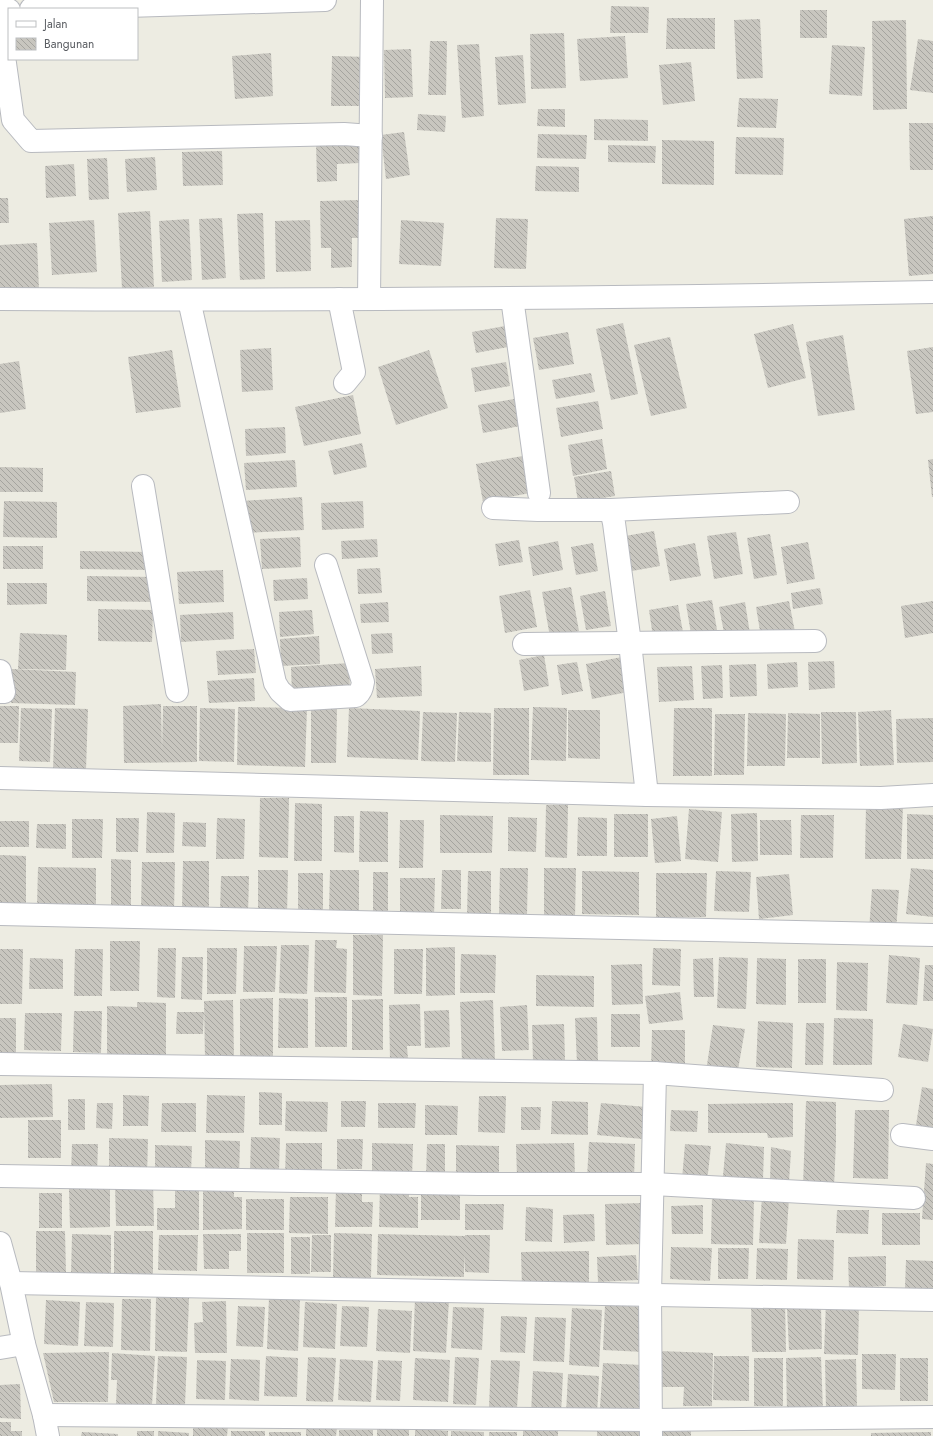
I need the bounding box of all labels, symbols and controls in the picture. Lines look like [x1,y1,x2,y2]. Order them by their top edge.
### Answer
legend [8,8,138,60]
text: Jalan [42,15,67,33]
text: Bangunan [44,35,94,53]

